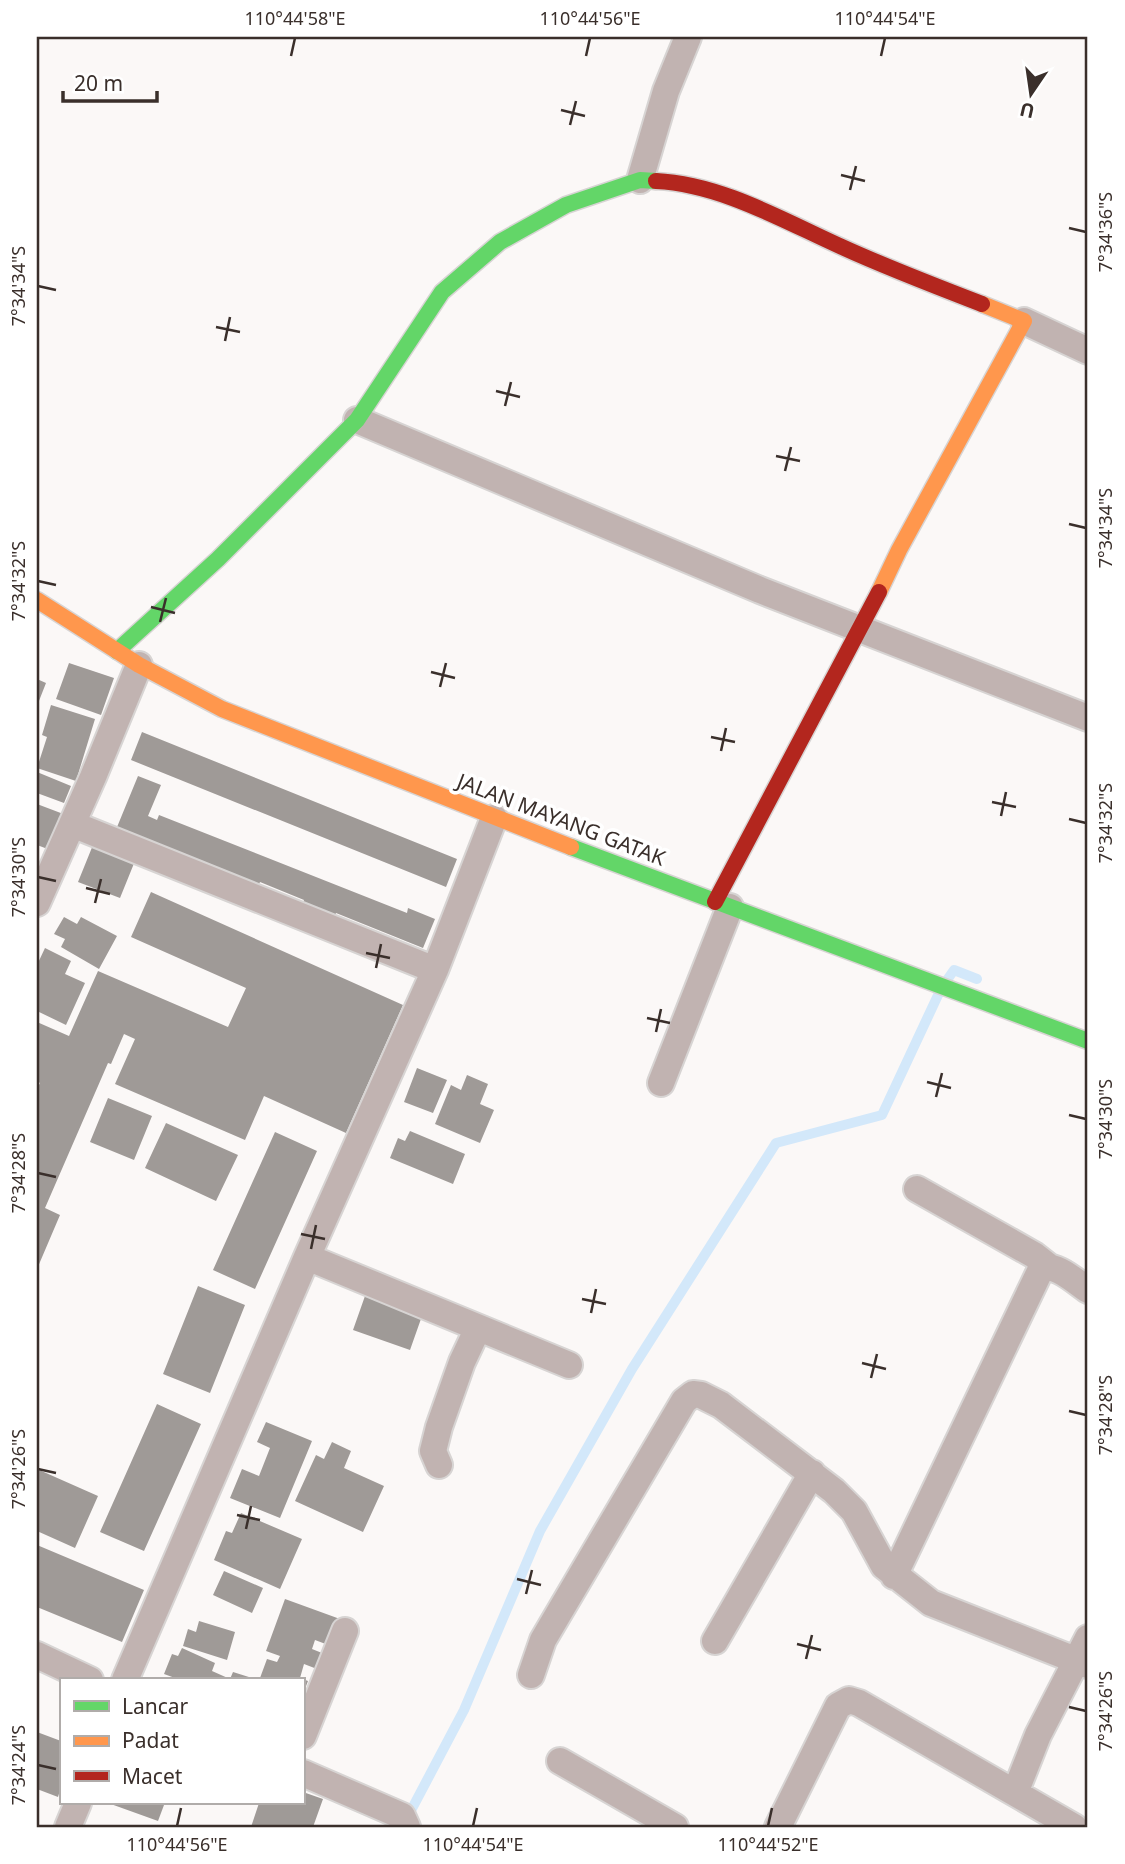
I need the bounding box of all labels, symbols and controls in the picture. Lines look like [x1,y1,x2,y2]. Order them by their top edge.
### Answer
text: 110°44'58"E [244,6,346,30]
text: 110°44'56"E [539,6,641,30]
text: 110°44'54"E [834,6,936,30]
scale bar [63,60,158,104]
north arrow [996,60,1066,130]
text: 20 m [74,69,123,97]
text: U [1017,96,1037,125]
text: 7°34'36"S [1093,192,1117,272]
text: 7°34'34"S [6,246,30,326]
text: 7°34'34"S [1093,488,1117,568]
text: 7°34'32"S [6,541,30,621]
street label: JALAN MAYANG GATAK [451,766,669,872]
text: 7°34'32"S [1093,783,1117,863]
text: 7°34'30"S [6,837,30,917]
text: 7°34'30"S [1093,1079,1117,1159]
text: 7°34'28"S [6,1133,30,1213]
text: 7°34'28"S [1093,1375,1117,1455]
text: 7°34'26"S [6,1429,30,1509]
text: 7°34'26"S [1093,1671,1117,1751]
legend [60,1678,304,1804]
text: Lancar [122,1692,189,1720]
text: 7°34'24"S [6,1725,30,1805]
text: Padat [122,1726,179,1754]
text: Macet [122,1762,183,1790]
text: 110°44'56"E [126,1832,228,1856]
text: 110°44'54"E [422,1832,524,1856]
text: 110°44'52"E [717,1832,819,1856]

